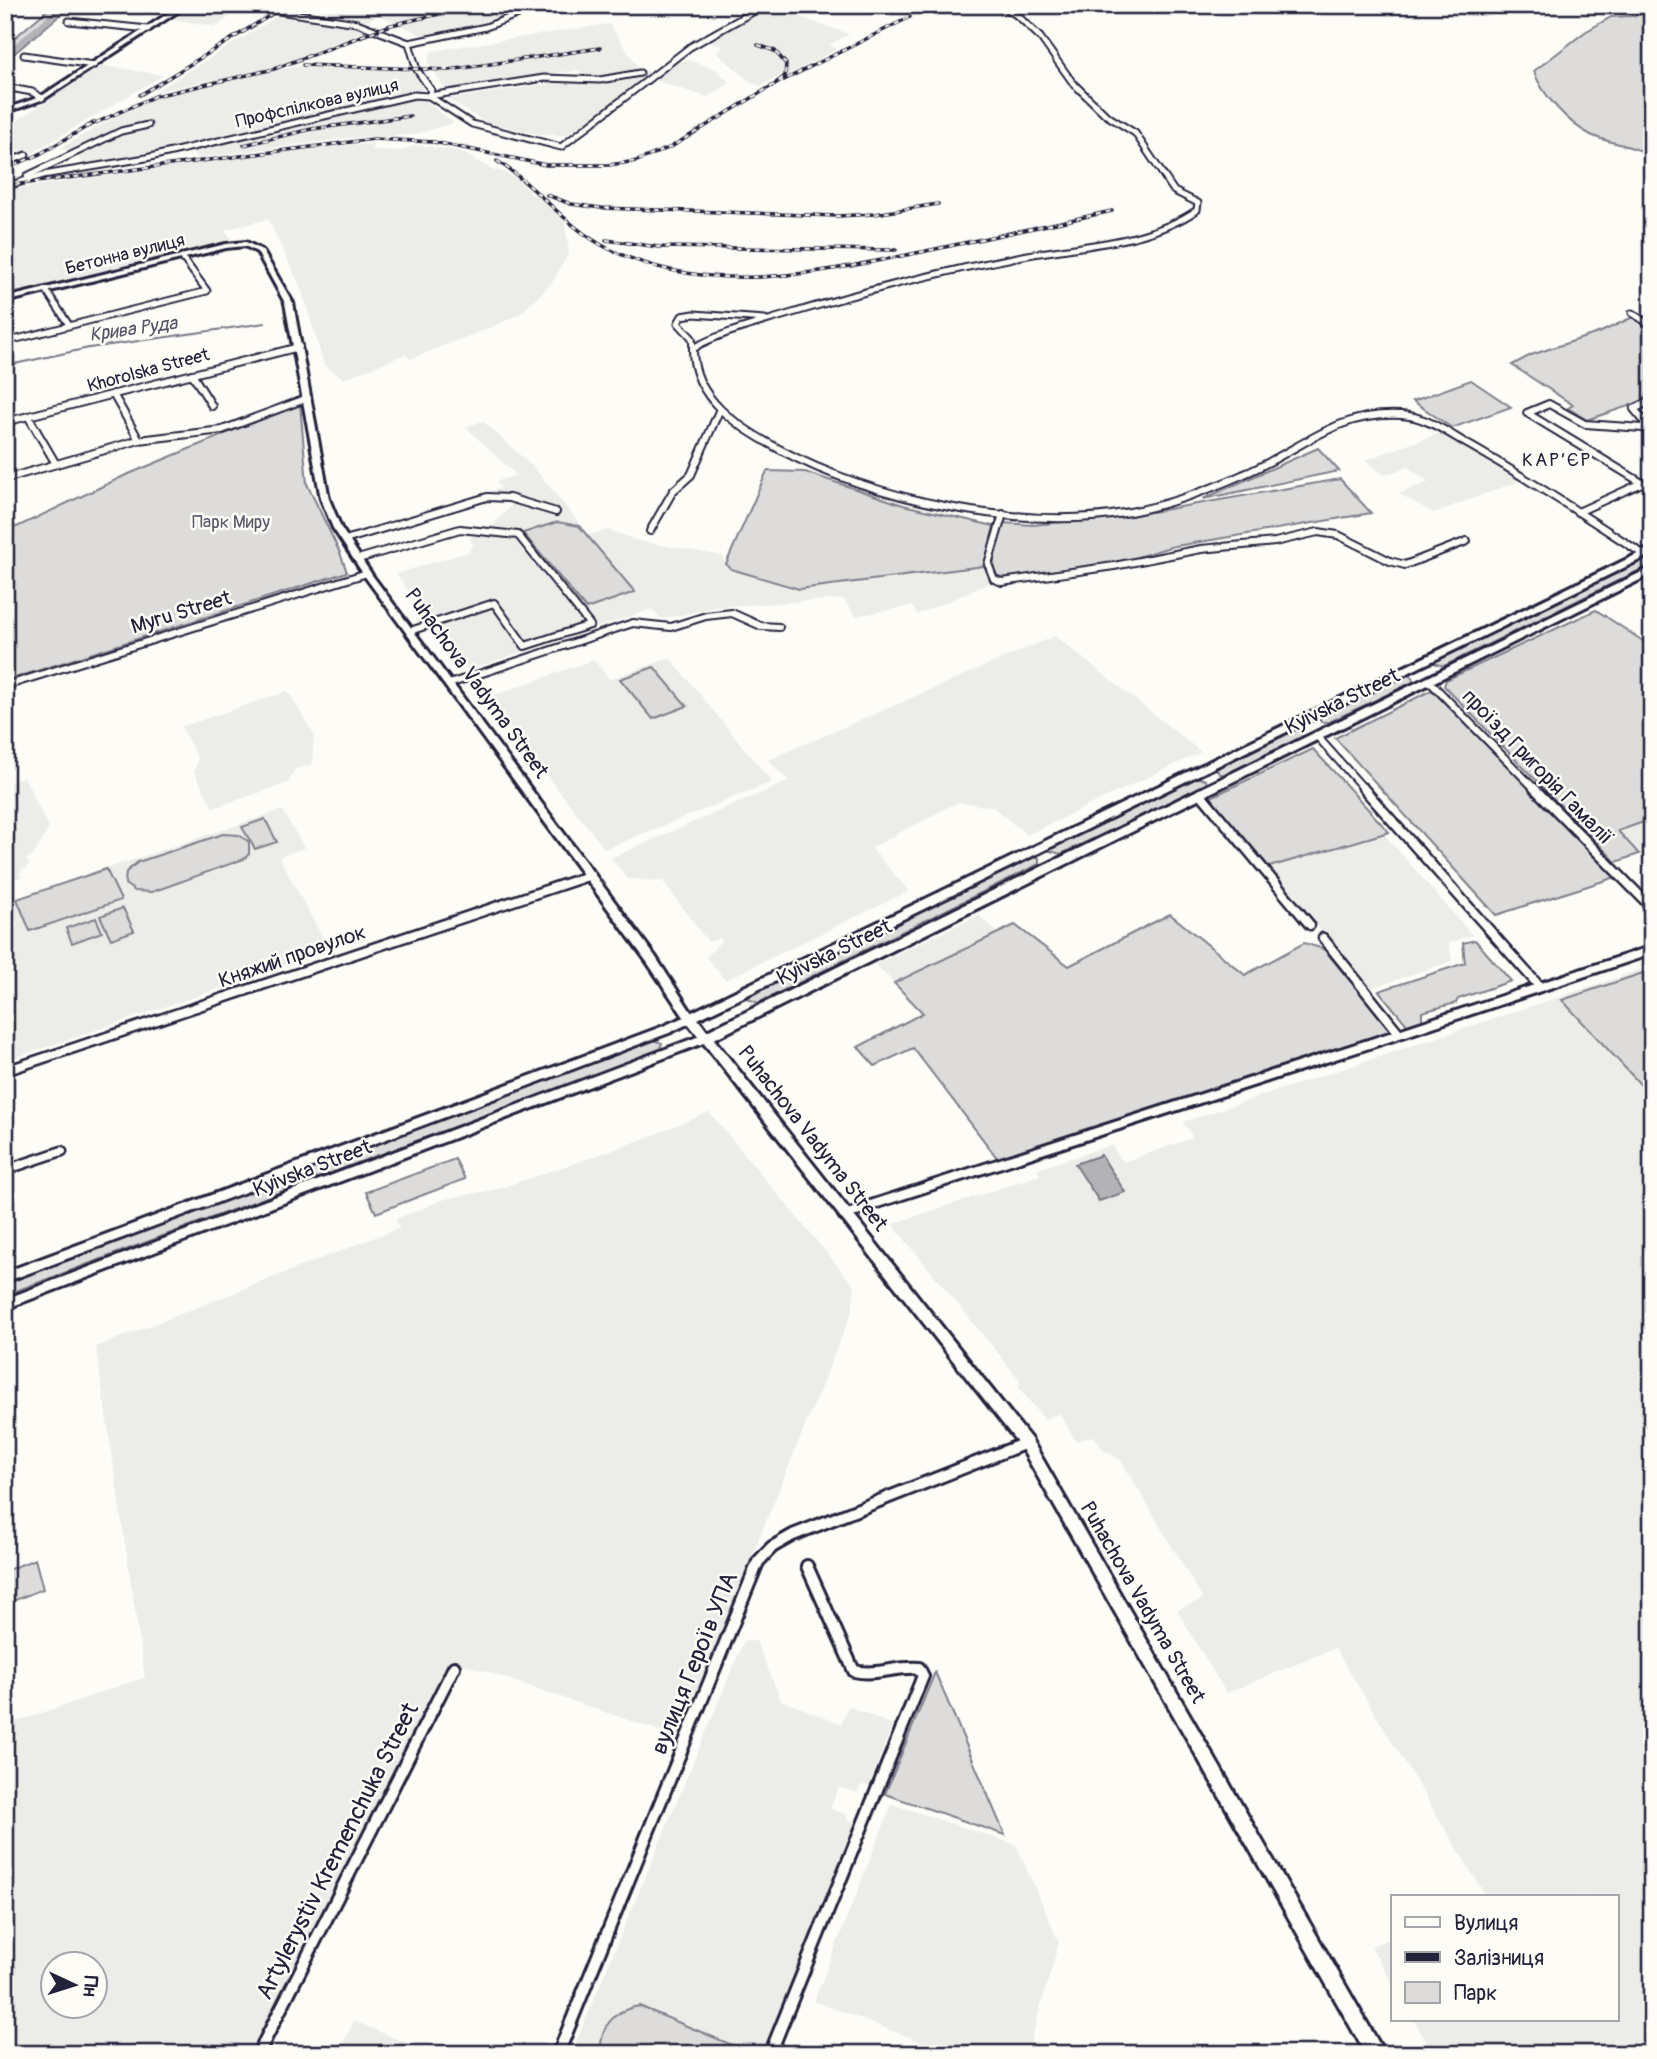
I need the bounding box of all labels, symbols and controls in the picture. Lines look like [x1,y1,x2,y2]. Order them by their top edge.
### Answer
street label: Профспілкова вулиця [233,74,401,133]
street label: Бетонна вулиця [63,229,187,280]
water label: Крива Руда [88,311,180,347]
street label: Khorolska Street [84,343,212,398]
district label: КАР’ЄР [1522,448,1592,472]
park label: Парк Миру [192,511,270,534]
street label: Puhachova Vadyma Street [398,583,555,784]
street label: Myru Street [128,584,235,641]
street label: Kyivska Street [1280,662,1405,741]
street label: проїзд Григорія Гамалії [1456,683,1619,851]
street label: Kyivska Street [772,913,897,992]
street label: Княжий провулок [215,919,370,994]
street label: Puhachova Vadyma Street [732,1040,894,1237]
street label: Kyivska Street [249,1133,376,1203]
street label: Puhachova Vadyma Street [1074,1496,1212,1709]
street label: вулиця Героїв УПА [645,1568,744,1759]
street label: Artylerystiv Kremenchuka Street [250,1698,425,2004]
legend [1391,1895,1618,2021]
text: Вулиця [1454,1910,1518,1937]
text: Залізниця [1454,1945,1544,1972]
north arrow [38,1951,108,2021]
text: Пн [77,1975,103,1997]
text: Парк [1454,1980,1497,2007]

